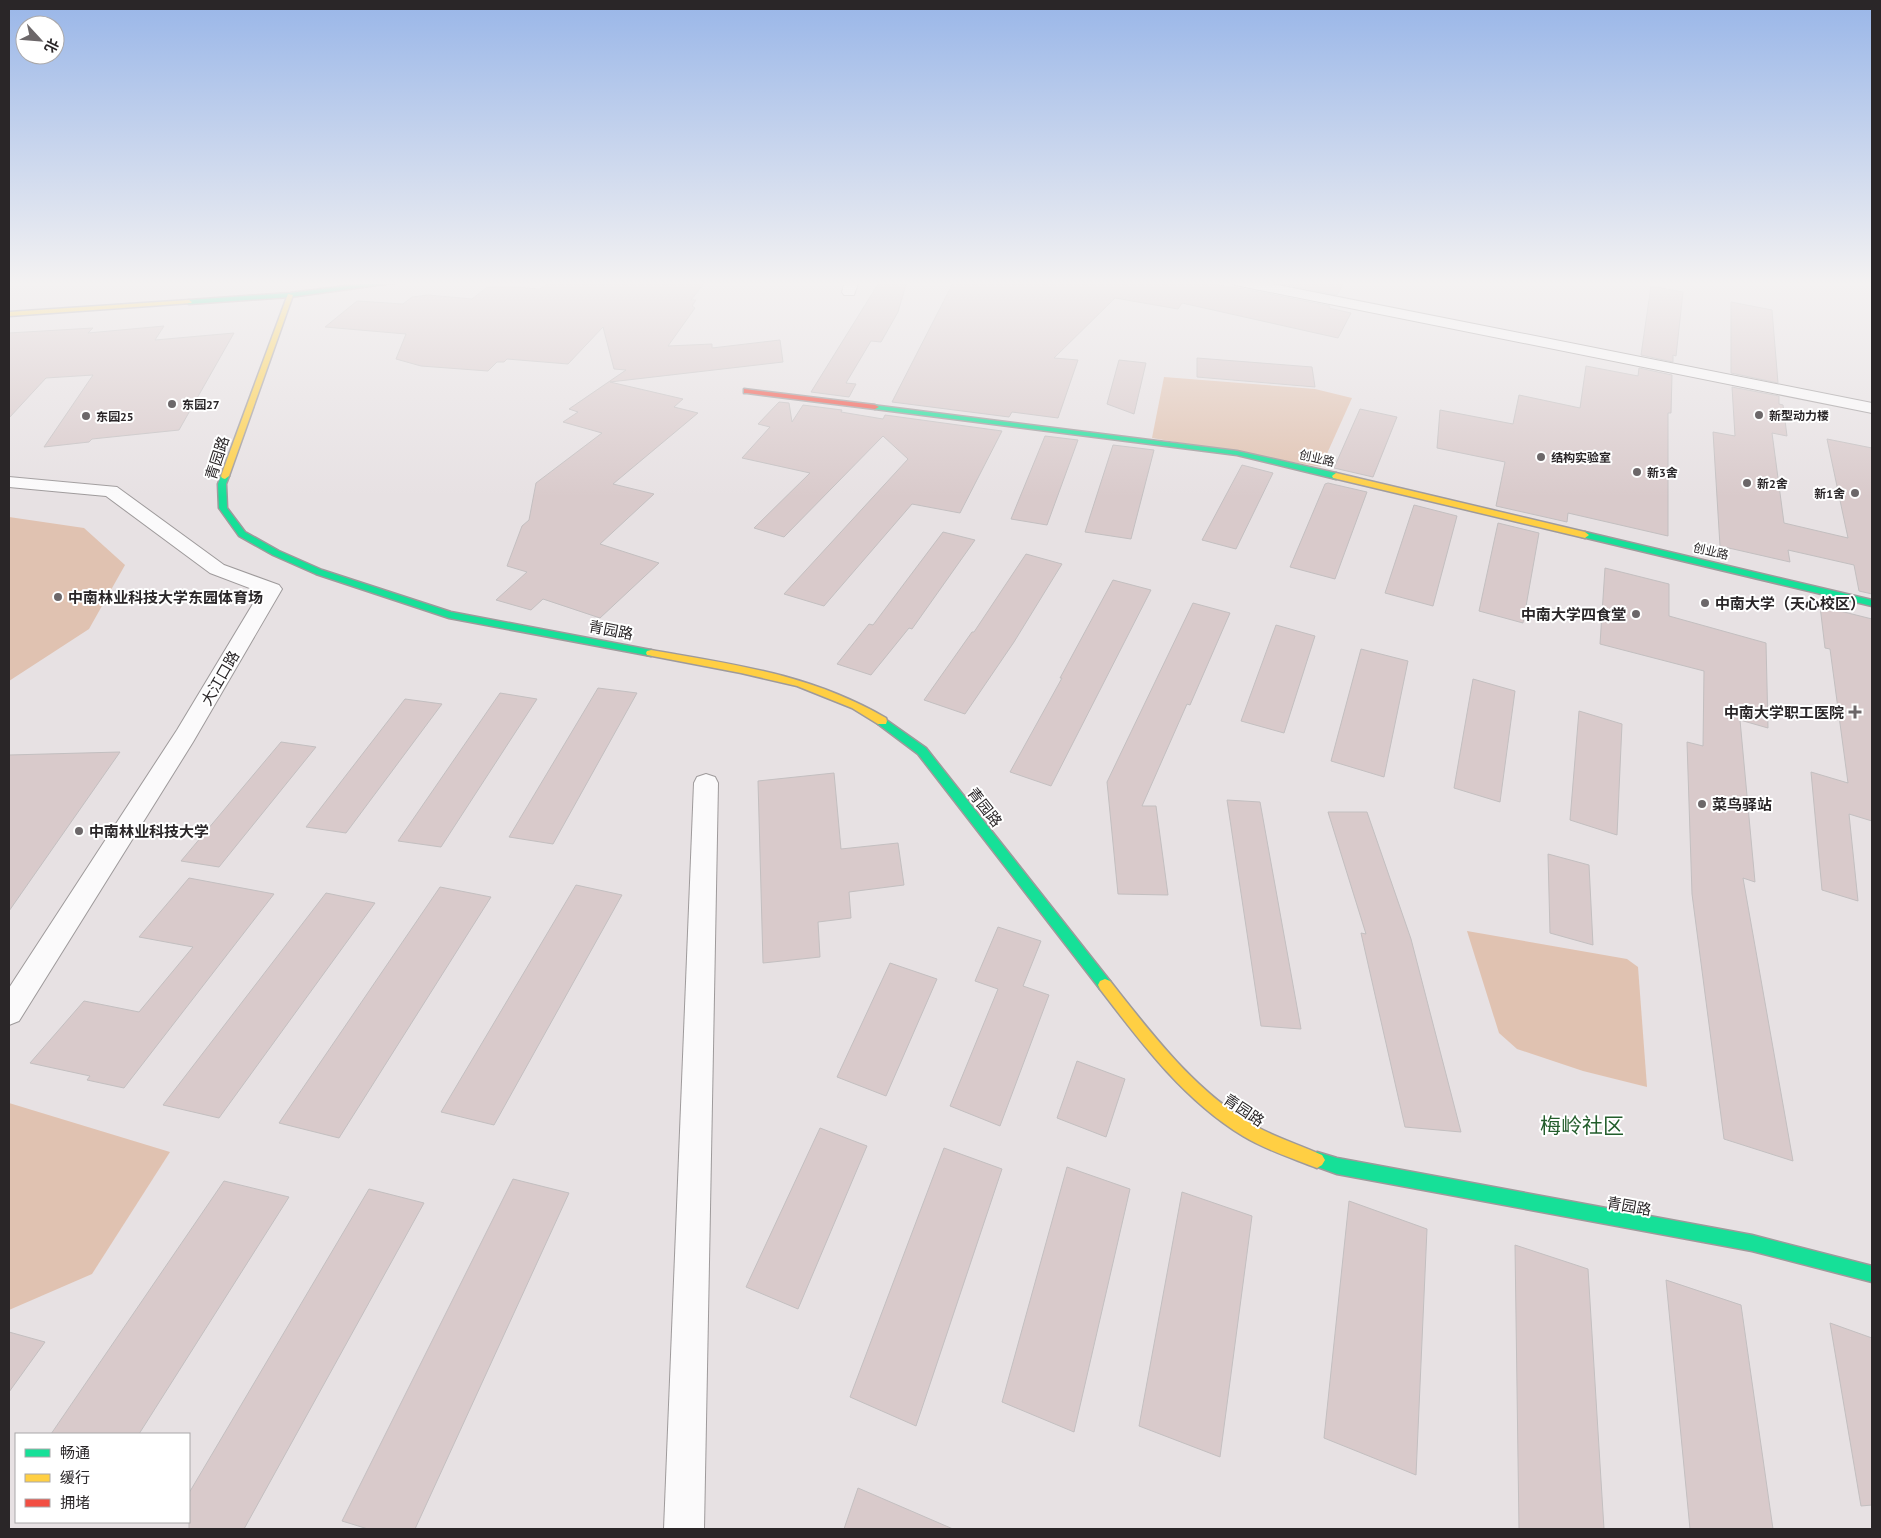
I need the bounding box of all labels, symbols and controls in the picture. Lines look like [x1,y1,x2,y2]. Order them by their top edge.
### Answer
north arrow [15,15,65,65]
text: 北 [41,35,63,56]
place label: 东园27 [182,397,220,412]
marker: 东园27 [166,398,178,410]
place label: 新型动力楼 [1769,408,1829,423]
place label: 东园25 [96,409,134,424]
marker: 新型动力楼 [1753,409,1765,421]
marker: 东园25 [80,410,92,422]
street label: 青园路 [201,434,233,482]
street label: 创业路 [1298,447,1336,469]
place label: 结构实验室 [1551,450,1611,465]
marker: 结构实验室 [1535,451,1547,463]
place label: 新3舍 [1647,465,1678,480]
marker: 新3舍 [1631,466,1643,478]
place label: 新2舍 [1757,476,1788,491]
marker: 新2舍 [1741,477,1753,489]
place label: 新1舍 [1814,486,1845,501]
marker: 新1舍 [1849,487,1861,499]
street label: 创业路 [1692,540,1730,562]
place label: 中南林业科技大学东园体育场 [68,588,263,607]
marker: 中南林业科技大学东园体育场 [52,591,64,603]
place label: 中南大学（天心校区） [1715,594,1865,613]
marker: 中南大学（天心校区） [1699,597,1711,609]
place label: 中南大学四食堂 [1521,605,1626,624]
marker: 中南大学四食堂 [1630,608,1642,620]
street label: 青园路 [587,616,635,644]
street label: 大江口路 [197,647,243,709]
place label: 中南大学职工医院 [1724,703,1844,722]
marker: 中南大学职工医院 [1848,705,1862,719]
street label: 青园路 [964,783,1006,831]
place label: 菜鸟驿站 [1712,795,1772,814]
marker: 菜鸟驿站 [1696,798,1708,810]
place label: 中南林业科技大学 [89,822,209,841]
marker: 中南林业科技大学 [73,825,85,837]
street label: 青园路 [1220,1090,1268,1130]
district label: 梅岭社区 [1540,1112,1624,1139]
street label: 青园路 [1605,1193,1653,1219]
legend [15,1433,190,1523]
text: 畅通 [60,1443,90,1462]
text: 缓行 [60,1468,90,1487]
text: 拥堵 [60,1493,90,1512]

